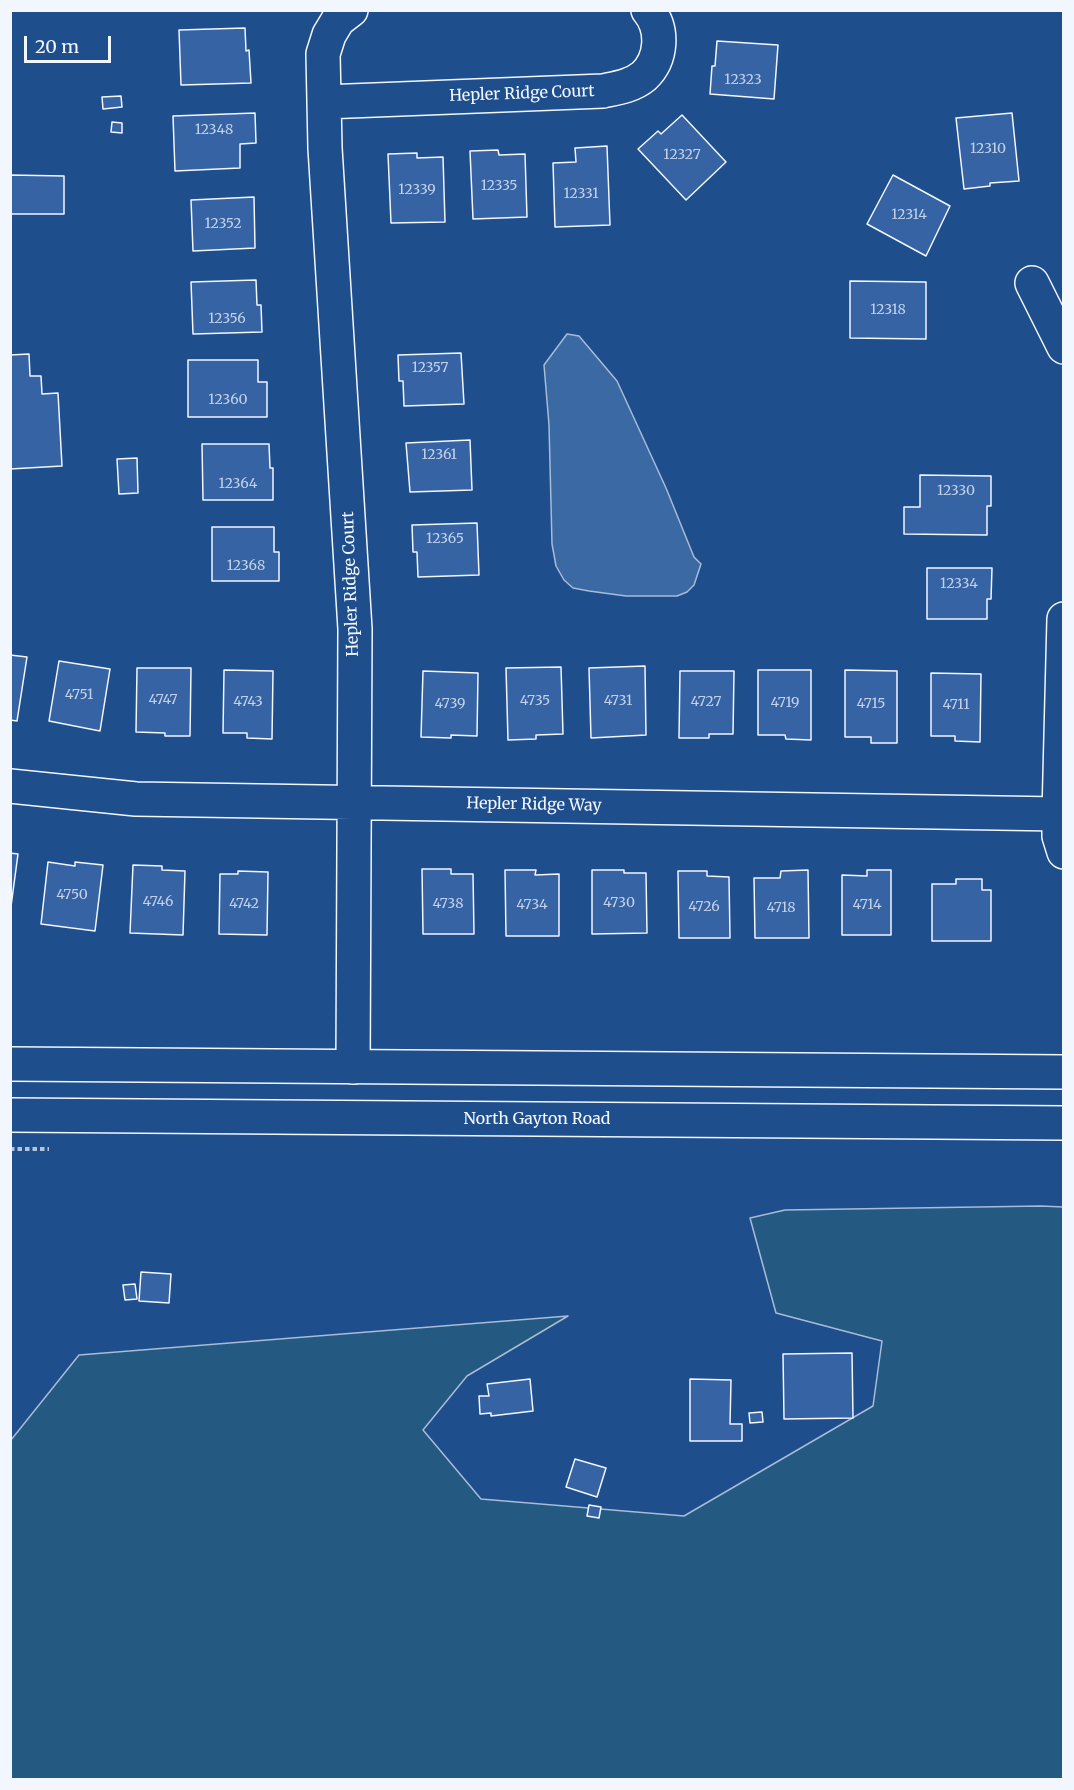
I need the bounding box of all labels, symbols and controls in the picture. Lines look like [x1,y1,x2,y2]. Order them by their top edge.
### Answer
scale bar [27,24,114,62]
text: 20 m [35,35,79,58]
house number: 12323 [724,72,762,88]
street label: Hepler Ridge Court [449,82,595,106]
house number: 12348 [195,122,233,138]
house number: 12310 [970,141,1006,157]
house number: 12327 [663,147,701,163]
house number: 12335 [481,178,517,194]
house number: 12339 [398,182,436,198]
house number: 12331 [563,186,599,202]
house number: 12314 [891,207,927,223]
house number: 12352 [204,216,242,232]
house number: 12318 [870,302,906,318]
house number: 12356 [208,311,246,327]
house number: 12357 [412,360,448,376]
house number: 12360 [208,392,248,408]
house number: 12361 [421,447,457,463]
house number: 12364 [219,476,257,492]
house number: 12330 [937,483,975,499]
street label: Hepler Ridge Court [339,511,363,657]
house number: 12365 [426,531,464,547]
house number: 12368 [227,558,265,574]
house number: 12334 [940,576,978,592]
house number: 4751 [65,687,93,703]
house number: 4747 [148,692,178,708]
house number: 4735 [520,693,550,709]
house number: 4731 [604,693,632,709]
house number: 4743 [233,694,263,710]
house number: 4727 [691,694,721,710]
house number: 4719 [770,695,800,711]
house number: 4739 [434,696,466,712]
house number: 4715 [857,696,885,712]
house number: 4711 [942,697,970,713]
street label: Hepler Ridge Way [466,794,602,816]
house number: 4750 [56,887,88,903]
house number: 4746 [143,894,173,910]
house number: 4730 [603,895,635,911]
house number: 4742 [229,896,259,912]
house number: 4738 [432,896,464,912]
house number: 4734 [516,897,548,913]
house number: 4714 [852,897,882,913]
house number: 4726 [688,899,720,915]
house number: 4718 [766,900,796,916]
street label: North Gayton Road [464,1109,610,1129]

